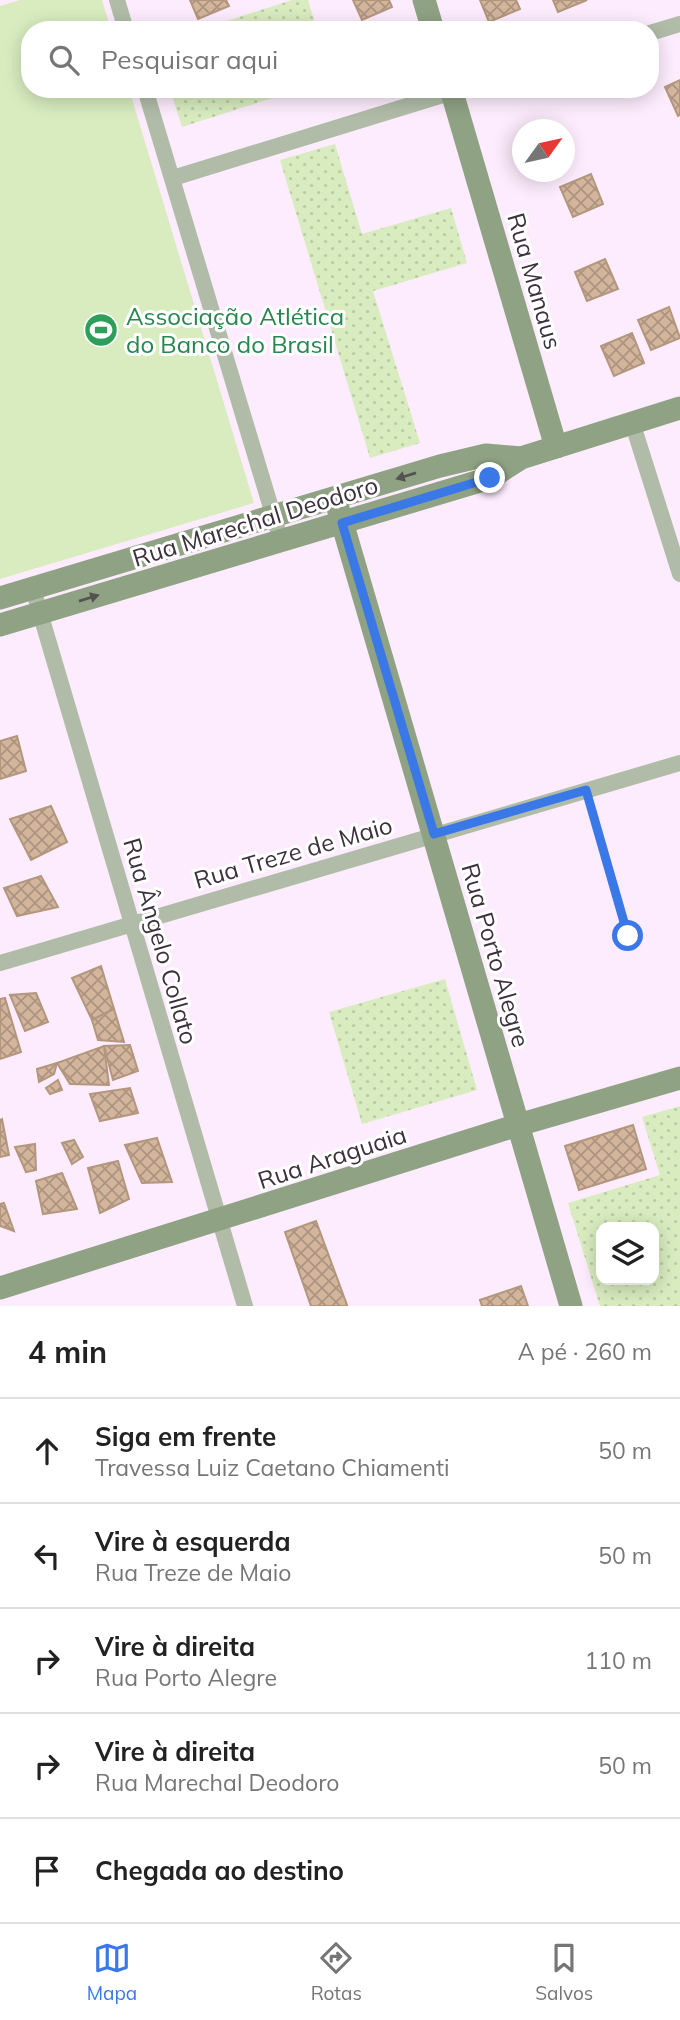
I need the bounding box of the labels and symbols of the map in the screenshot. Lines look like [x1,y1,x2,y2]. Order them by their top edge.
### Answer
north arrow [512,119,575,182]
street label: Rua Manaus [501,209,569,353]
place label: Associação Atlética do Banco do Brasil [126,301,344,359]
sports icon: Associação Atlética do Banco do Brasil [82,311,120,349]
route end [474,462,505,493]
street label: Rua Marechal Deodoro [129,469,381,573]
one-way arrow [396,471,417,481]
one-way arrow [79,593,100,603]
street label: Rua Treze de Maio [190,809,396,895]
street label: Rua Ângelo Collato [117,834,205,1048]
street label: Rua Porto Alegre [455,860,537,1050]
route start [612,920,643,951]
street label: Rua Araguaia [254,1119,410,1195]

